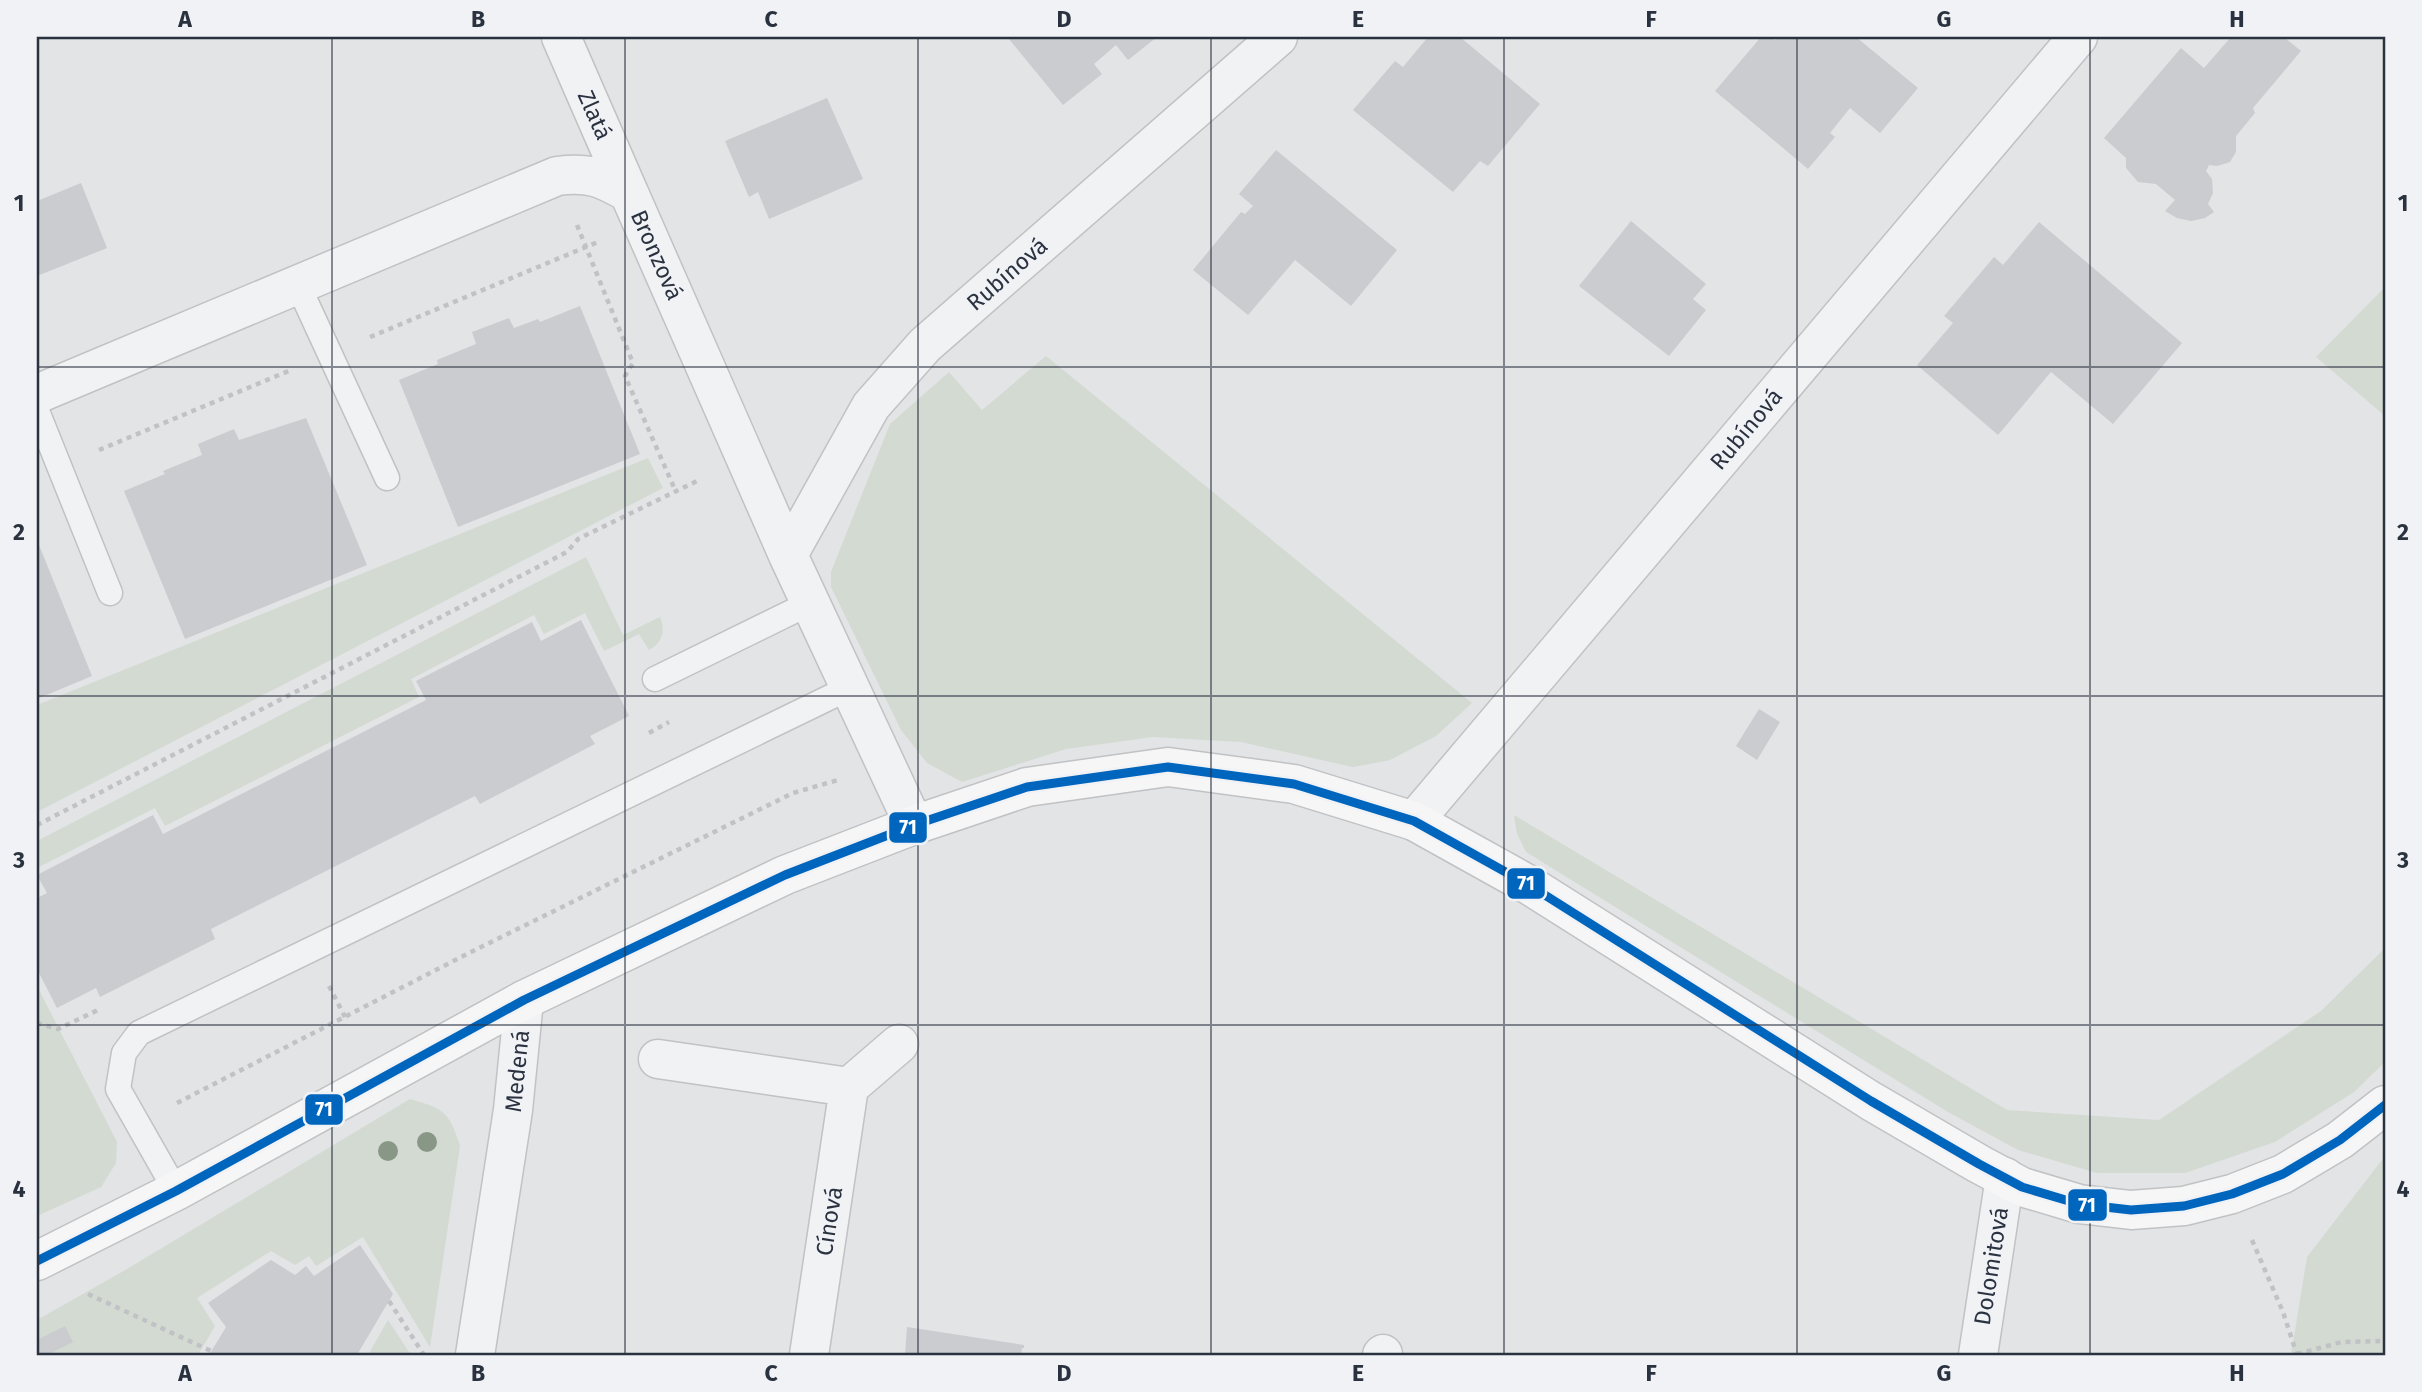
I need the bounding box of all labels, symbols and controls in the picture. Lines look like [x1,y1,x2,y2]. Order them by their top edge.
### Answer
text: A [177,5,192,33]
text: B [471,5,485,33]
text: C [764,5,778,33]
text: D [1057,5,1072,33]
text: E [1352,5,1364,33]
text: F [1645,5,1657,33]
text: G [1937,5,1951,33]
text: H [2229,5,2245,33]
street label: Zlatá [572,86,618,144]
text: 1 [14,189,24,217]
text: 1 [2398,189,2408,217]
street label: Bronzová [625,206,689,304]
street label: Rubínová [961,231,1053,317]
street label: Rubínová [1704,383,1788,475]
text: 2 [13,518,25,546]
text: 2 [2397,518,2409,546]
line badge: 71 [888,811,928,844]
text: 71 [899,816,917,839]
text: 3 [12,846,25,874]
text: 3 [2396,846,2409,874]
line badge: 71 [1506,867,1546,900]
text: 71 [1517,872,1535,895]
street label: Medená [499,1028,535,1114]
line badge: 71 [304,1093,344,1126]
text: 71 [315,1098,333,1121]
text: 4 [13,1175,26,1203]
text: 4 [2397,1175,2410,1203]
street label: Cínová [810,1184,848,1258]
line badge: 71 [2067,1188,2108,1222]
text: 71 [2078,1194,2096,1217]
street label: Dolomitová [1968,1205,2014,1327]
text: A [177,1359,192,1387]
text: B [471,1359,485,1387]
text: C [764,1359,778,1387]
text: D [1057,1359,1072,1387]
text: E [1352,1359,1364,1387]
text: F [1645,1359,1657,1387]
text: G [1937,1359,1951,1387]
text: H [2229,1359,2245,1387]

